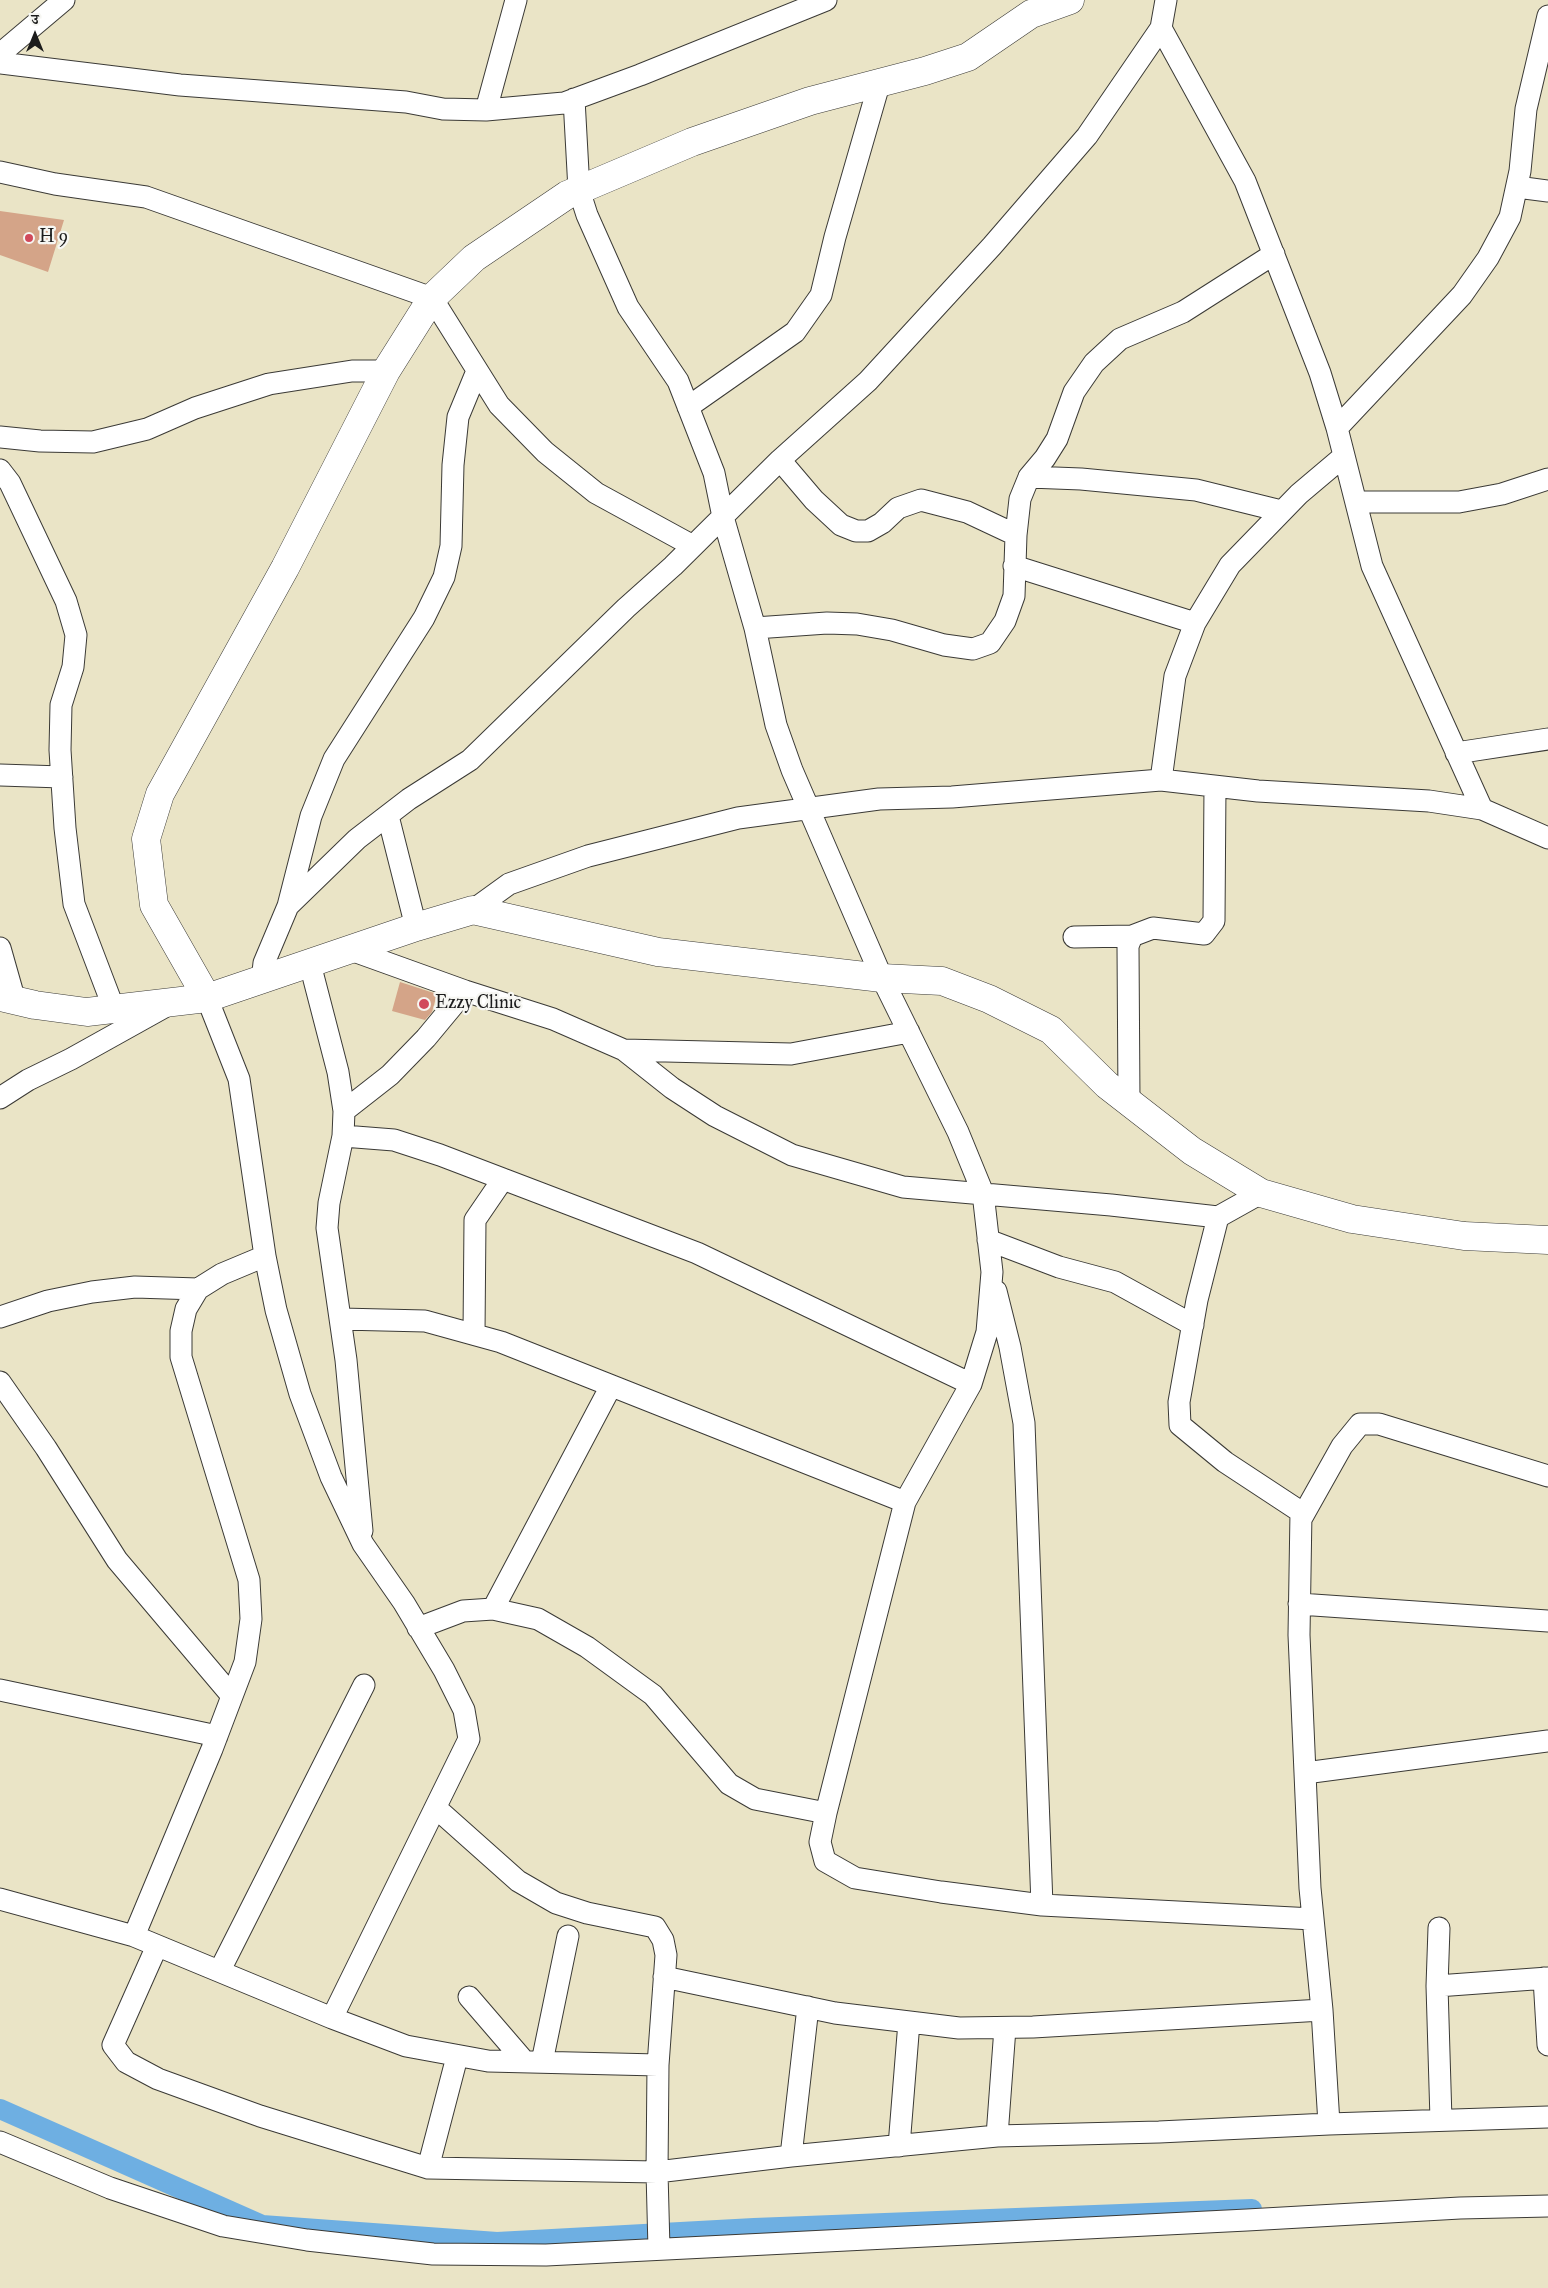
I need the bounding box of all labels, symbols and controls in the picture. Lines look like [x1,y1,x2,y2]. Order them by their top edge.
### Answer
north arrow [10,10,60,60]
text: उ [31,11,39,28]
place label: H 9 [39,227,68,249]
marker: H 9 [23,232,35,244]
place label: Ezzy Clinic [435,993,521,1015]
marker: Ezzy Clinic [417,997,431,1011]

